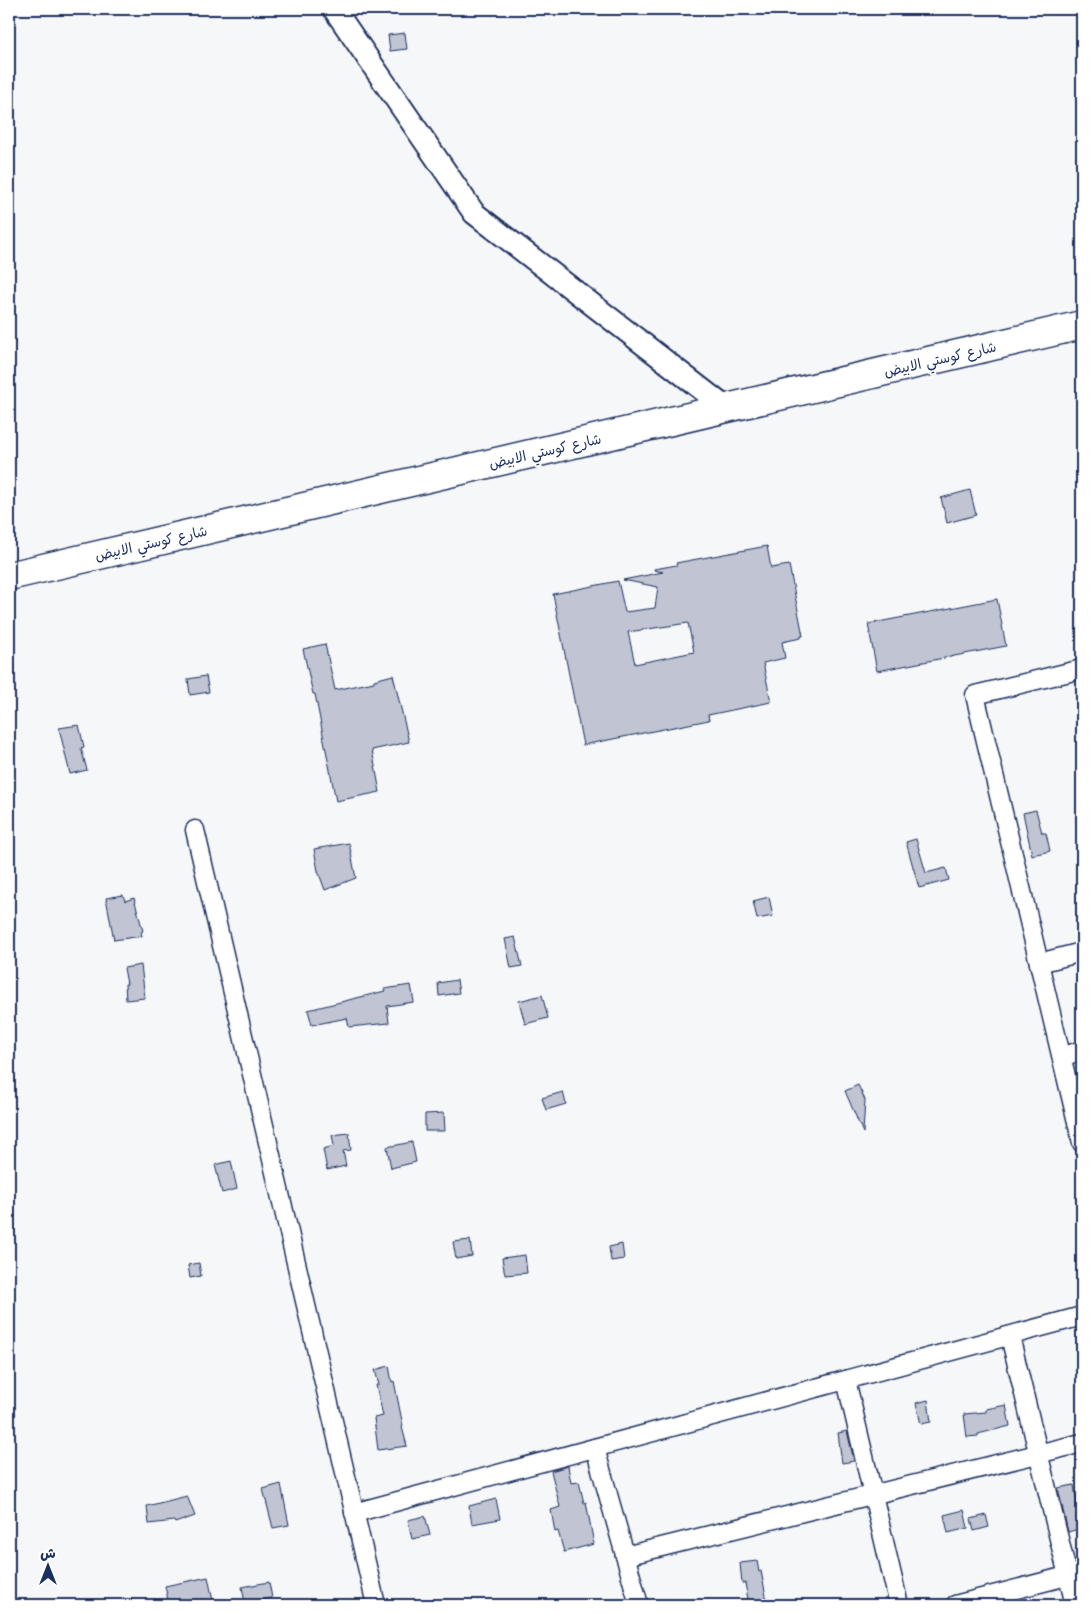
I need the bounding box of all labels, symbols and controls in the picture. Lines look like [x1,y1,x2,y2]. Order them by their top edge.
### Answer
street label: شارع كوستي الابيض [882,337,999,385]
street label: شارع كوستي الابيض [487,429,604,477]
street label: شارع كوستي الابيض [93,521,210,569]
north arrow [22,1542,72,1592]
text: ش [40,1544,56,1562]

